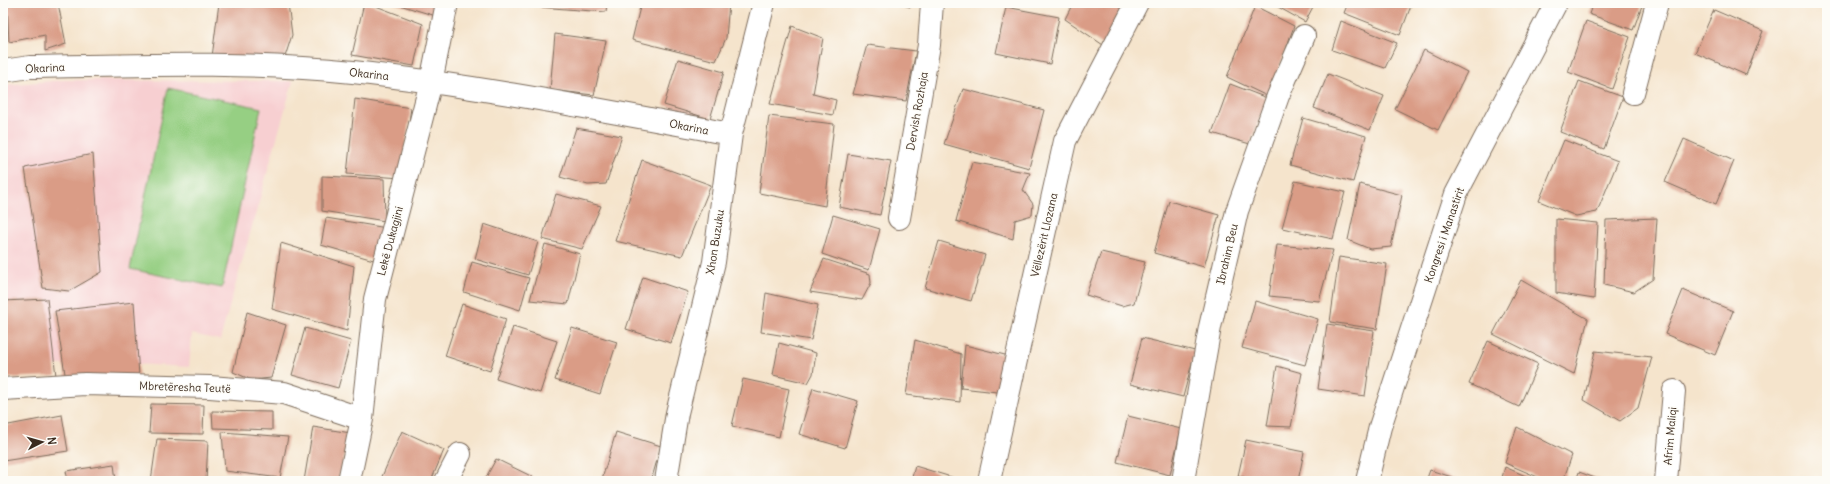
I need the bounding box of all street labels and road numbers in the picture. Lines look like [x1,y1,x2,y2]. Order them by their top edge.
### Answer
street label: Okarina [25,60,65,76]
street label: Okarina [348,65,390,83]
street label: Dervish Rozhaja [903,71,931,151]
street label: Okarina [668,116,710,138]
street label: Kongresi i Manastirit [1421,185,1467,285]
street label: Vëllezërit Llozana [1027,191,1061,279]
street label: Lekë Dukagjini [374,205,406,277]
street label: Xhon Buzuku [703,208,727,276]
street label: Ibrahim Beu [1213,222,1241,286]
street label: Mbretëresha Teutë [139,378,231,396]
street label: Afrim Maliqi [1660,406,1680,466]

